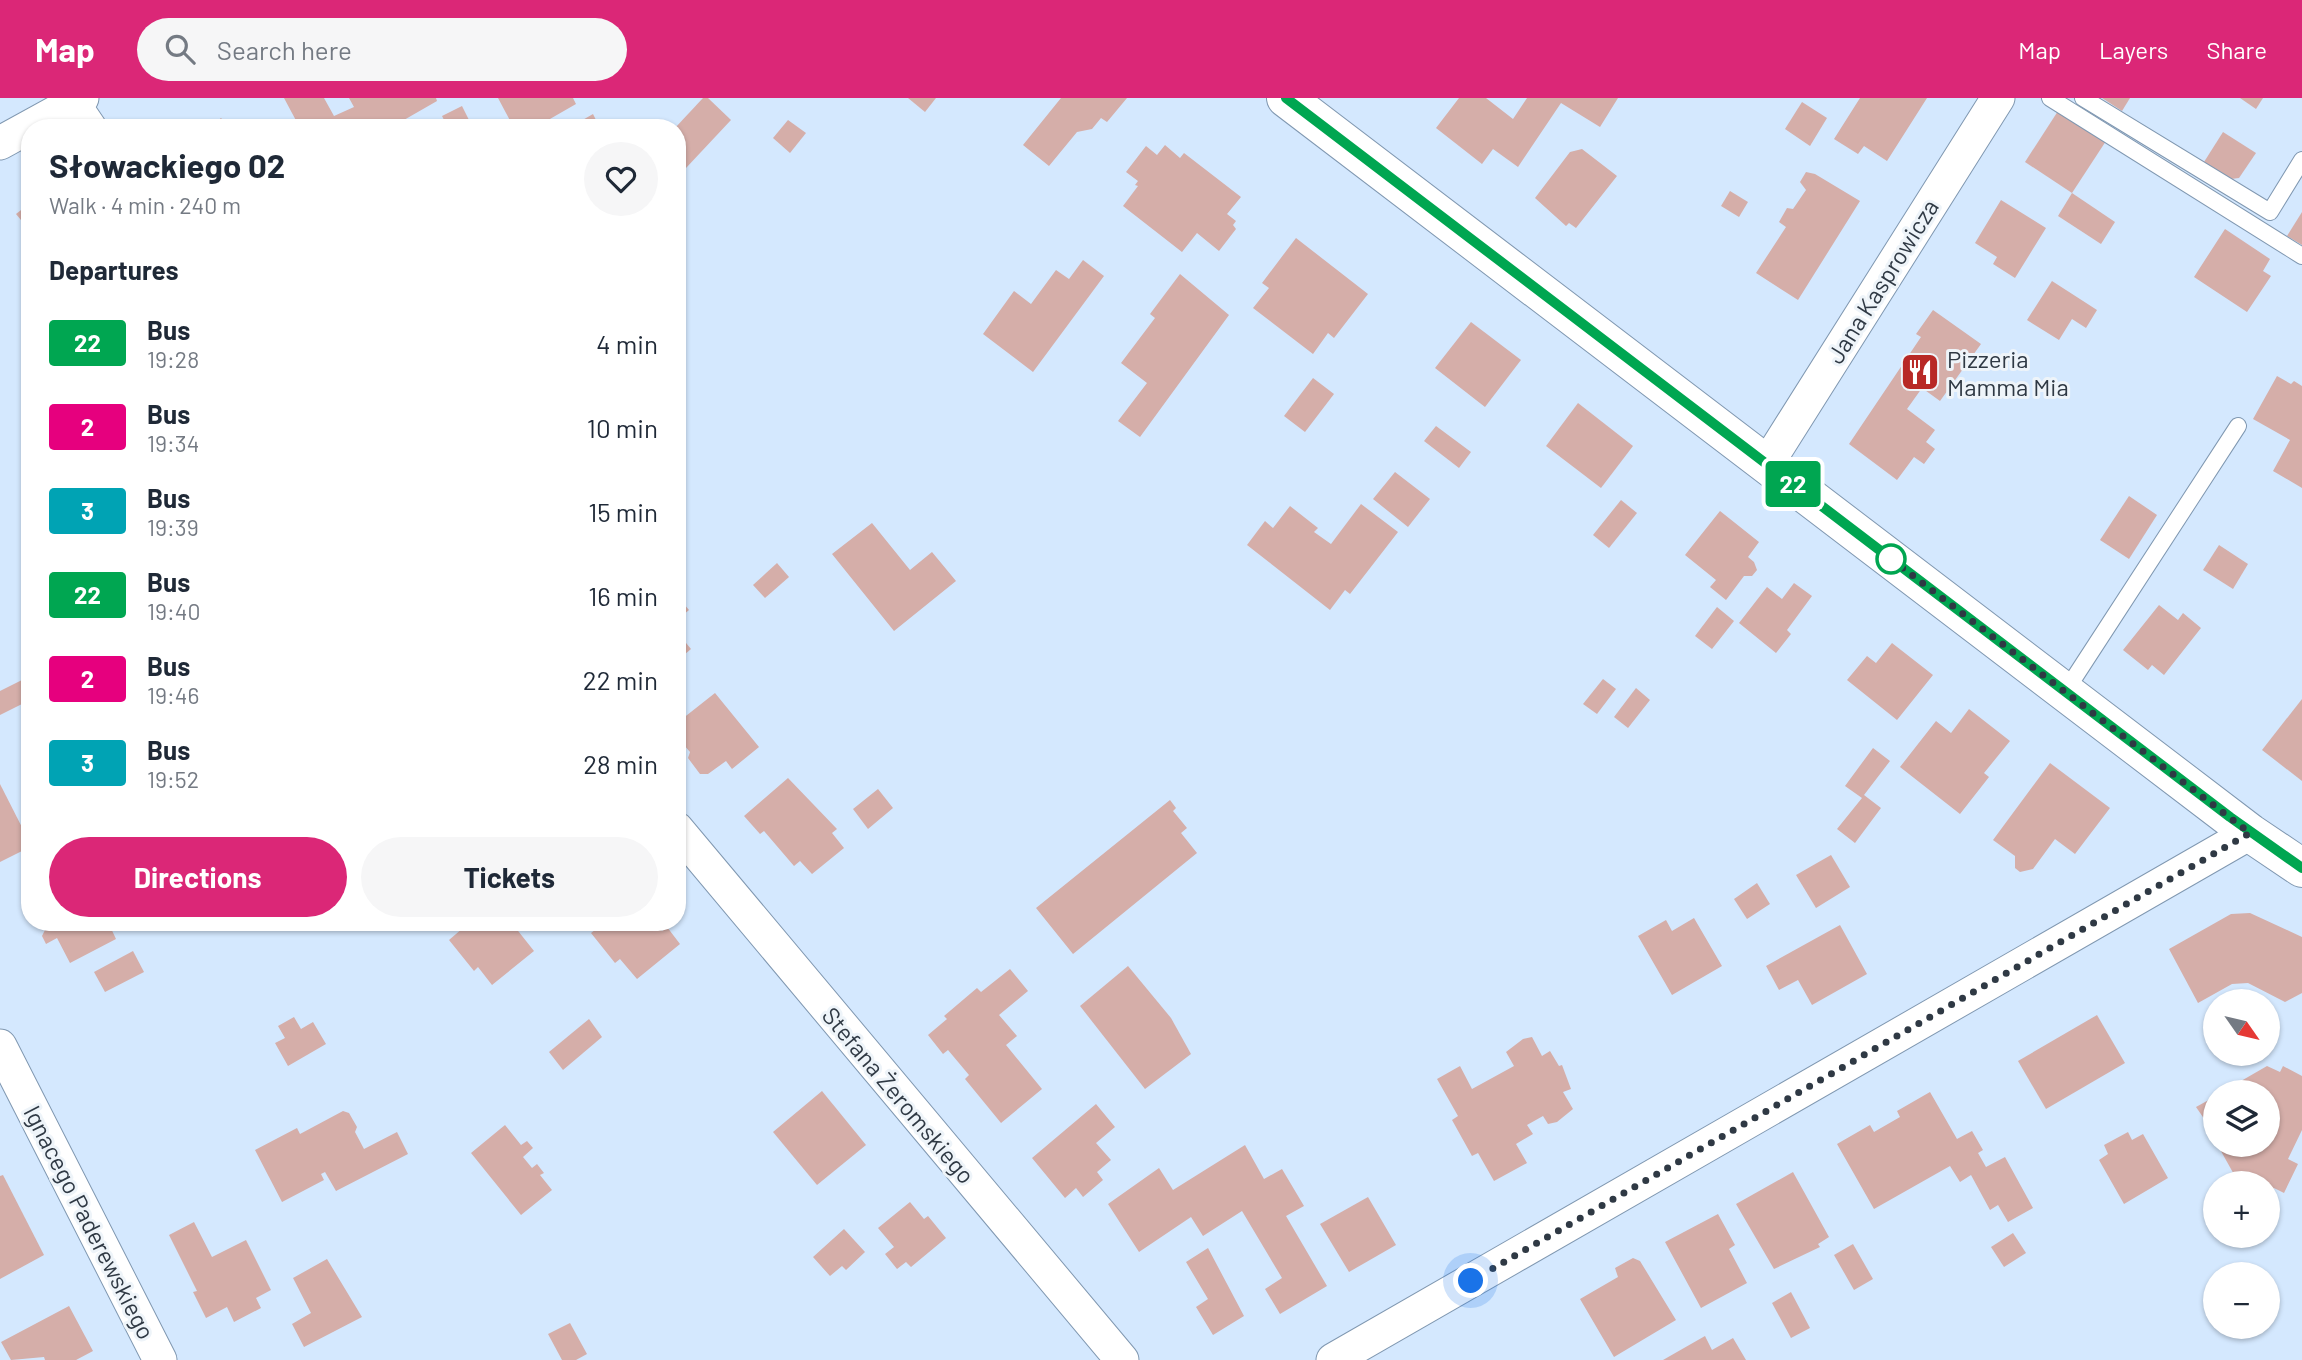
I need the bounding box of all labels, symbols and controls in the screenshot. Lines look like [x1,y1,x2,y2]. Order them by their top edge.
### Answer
search box [137,18,627,81]
text: Map [35,29,95,69]
icon: search [161,30,199,68]
text: Search here [217,34,352,65]
text: Map [2018,35,2061,64]
text: Layers [2099,35,2168,64]
text: Share [2206,35,2267,64]
button: heart [584,142,658,216]
text: Słowackiego 02 [49,145,285,185]
text: Walk · 4 min · 240 m [49,191,241,219]
street label: Jana Kasprowicza [1820,194,1944,368]
text: Departures [49,254,179,285]
text: Bus [147,314,190,345]
text: 22 [74,328,101,357]
text: 4 min [596,328,658,359]
place label: Pizzeria Mamma Mia [1947,344,2069,401]
text: 19:28 [147,345,199,373]
restaurant icon: Pizzeria Mamma Mia [1899,351,1941,393]
text: Bus [147,398,190,429]
text: 2 [81,412,94,441]
text: 10 min [587,412,658,443]
text: 19:34 [147,429,199,457]
line badge: 22 [1762,461,1825,507]
text: 22 [1780,469,1806,498]
text: Bus [147,482,190,513]
text: 3 [81,496,94,525]
text: 15 min [588,496,658,527]
text: 19:39 [147,513,199,541]
unlabelled marker [1876,544,1906,574]
text: Bus [147,566,190,597]
text: 22 [74,580,101,609]
text: 16 min [588,580,658,611]
text: 19:40 [147,597,201,625]
text: Bus [147,650,190,681]
text: 2 [81,664,94,693]
text: 22 min [583,664,658,695]
text: 19:46 [147,681,199,709]
text: Bus [147,734,190,765]
text: 3 [81,748,94,777]
text: 28 min [583,748,658,779]
text: 19:52 [147,765,199,793]
button: Directions [49,837,347,917]
button: Tickets [361,837,658,917]
north arrow [2203,989,2280,1066]
map controls [2203,989,2280,1339]
street label: Stefana Żeromskiego [817,1001,981,1189]
button: layers [2203,1080,2280,1157]
street label: Ignacego Paderewskiego [18,1100,162,1344]
button: + [2203,1171,2280,1248]
button: − [2203,1262,2280,1339]
your location [1453,1263,1488,1298]

